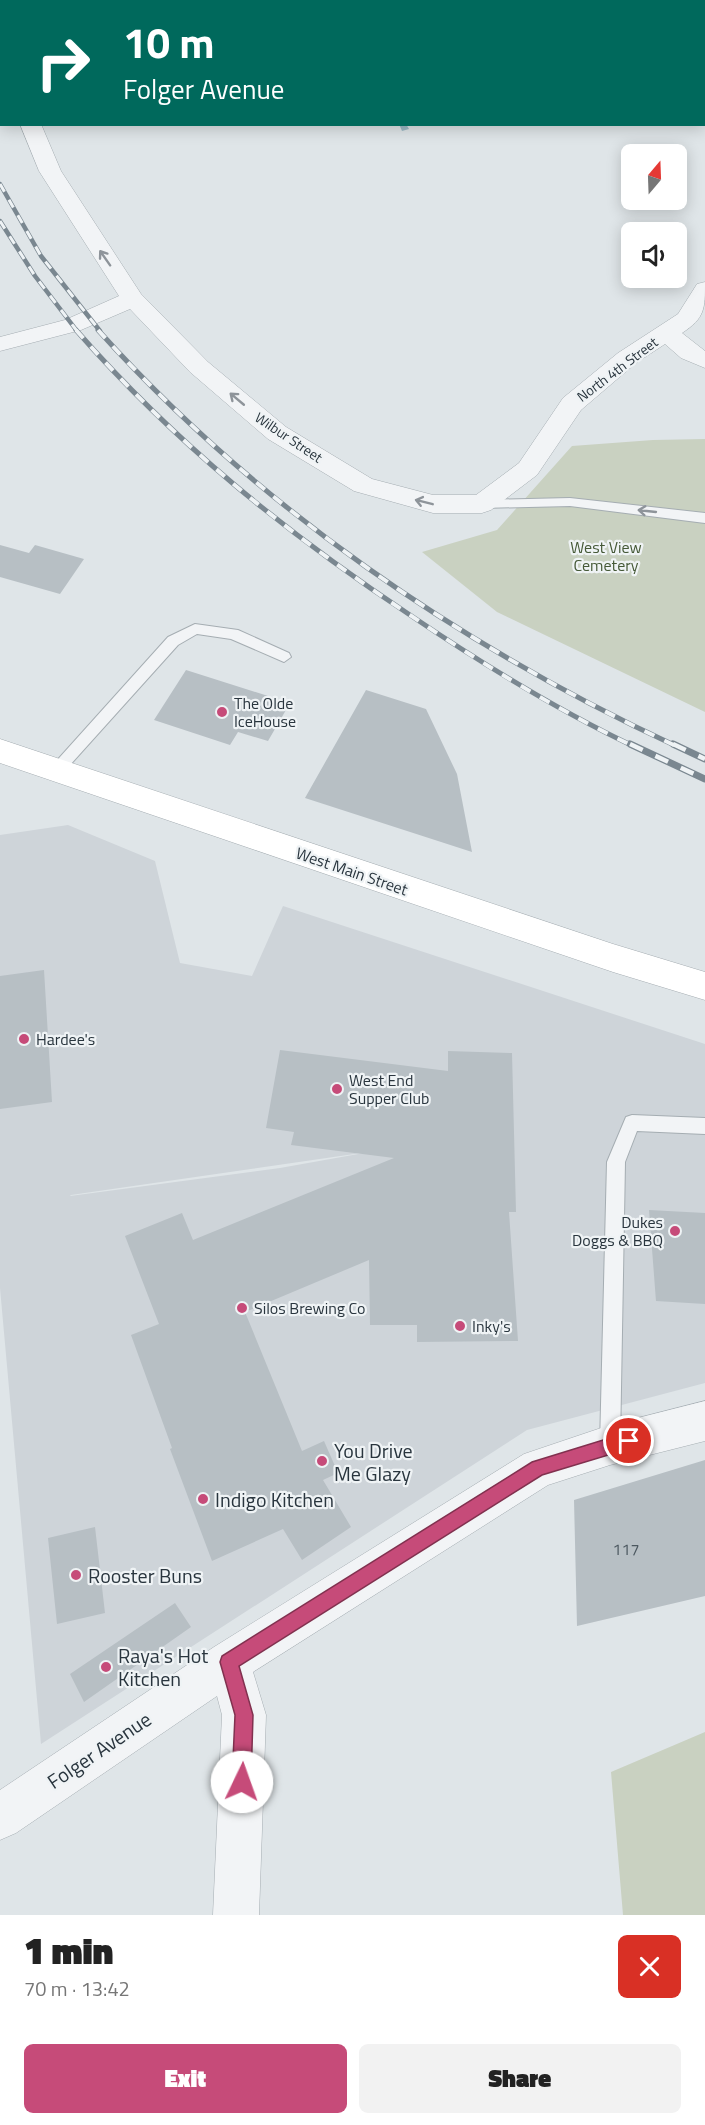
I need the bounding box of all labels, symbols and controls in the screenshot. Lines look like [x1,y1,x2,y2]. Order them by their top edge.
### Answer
text: 10 m [123,10,215,74]
icon: right [24,24,102,102]
text: Folger Avenue [123,68,284,109]
north arrow [621,144,687,210]
map controls [621,144,687,288]
button: sound [621,222,687,288]
one-way arrow [99,250,111,266]
street label: North 4th Street [572,332,662,406]
one-way arrow [229,393,245,406]
street label: Wilbur Street [251,407,327,467]
one-way arrow [415,495,434,507]
one-way arrow [637,505,657,516]
park label: West View Cemetery [570,535,642,577]
place label: The Olde IceHouse [234,691,296,733]
marker: The Olde IceHouse [215,705,229,719]
street label: West Main Street [293,841,411,901]
place label: Hardee's [36,1027,95,1051]
marker: Hardee's [17,1032,31,1046]
place label: West End Supper Club [349,1068,429,1110]
marker: West End Supper Club [330,1082,344,1096]
place label: Dukes Doggs & BBQ [572,1210,663,1252]
marker: Dukes Doggs & BBQ [668,1224,682,1238]
place label: Silos Brewing Co [254,1296,366,1320]
marker: Silos Brewing Co [235,1301,249,1315]
place label: Inky's [472,1314,511,1338]
marker: Inky's [453,1319,467,1333]
pin [603,1415,654,1466]
icon: arrive [612,1424,645,1457]
place label: You Drive Me Glazy [334,1435,413,1489]
marker: You Drive Me Glazy [315,1454,329,1468]
place label: Indigo Kitchen [215,1484,334,1515]
marker: Indigo Kitchen [196,1492,210,1506]
house number: 117 [613,1537,639,1561]
place label: Rooster Buns [88,1560,202,1591]
marker: Rooster Buns [69,1568,83,1582]
place label: Raya's Hot Kitchen [118,1640,208,1694]
marker: Raya's Hot Kitchen [99,1660,113,1674]
street label: Folger Avenue [41,1704,157,1796]
position arrow [210,1750,274,1814]
text: 1 min [24,1923,113,1978]
button: close [618,1935,681,1998]
text: 70 m · 13:42 [24,1973,130,2004]
button: Exit [24,2044,347,2113]
button: Share [359,2044,681,2113]

